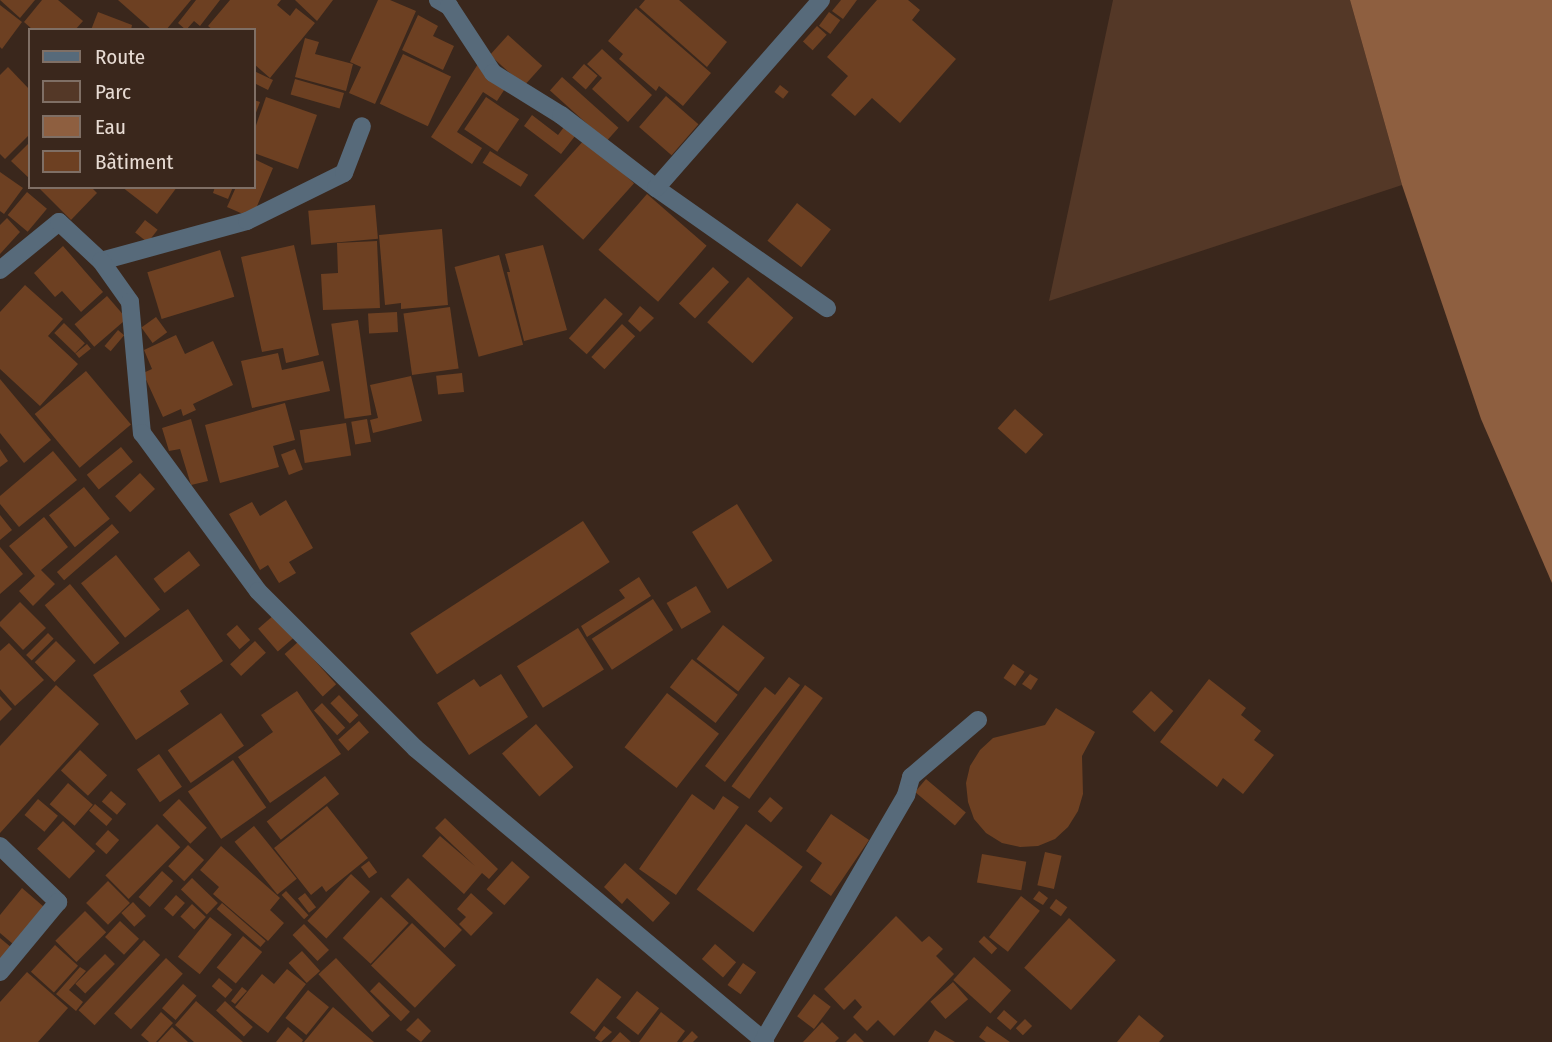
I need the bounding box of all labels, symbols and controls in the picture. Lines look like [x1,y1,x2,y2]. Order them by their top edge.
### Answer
legend [28,28,256,189]
text: Route [95,44,145,70]
text: Parc [95,79,131,105]
text: Eau [95,114,126,140]
text: Bâtiment [95,149,173,175]

